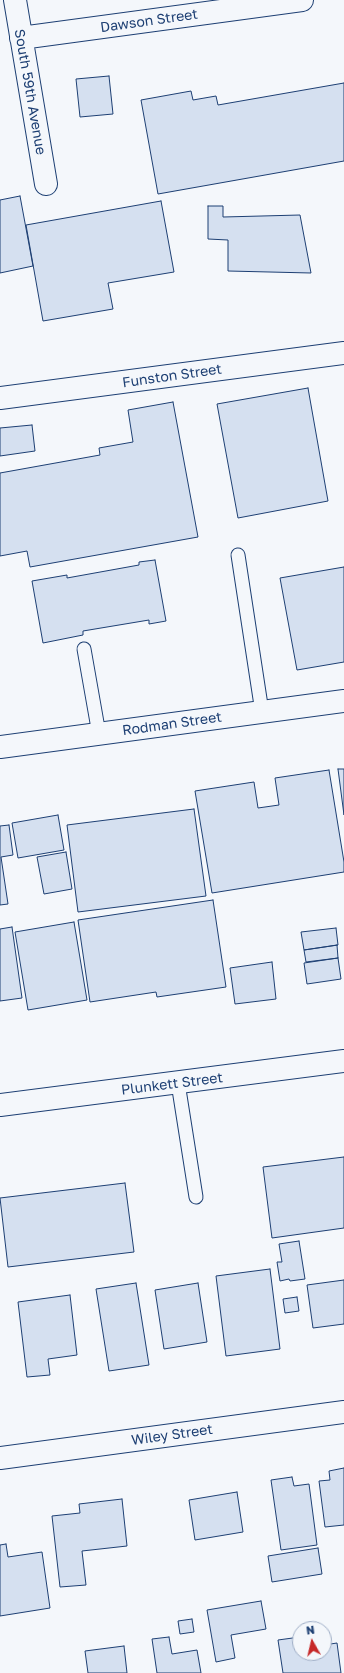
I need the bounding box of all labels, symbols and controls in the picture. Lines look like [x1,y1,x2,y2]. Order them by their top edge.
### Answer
street label: Dawson Street [99,6,199,36]
street label: South 59th Avenue [11,28,49,156]
street label: Funston Street [121,361,223,391]
street label: Rodman Street [121,709,223,739]
street label: Plunkett Street [120,1069,224,1099]
street label: Wiley Street [130,1421,214,1449]
north arrow [292,1621,332,1661]
text: N [305,1623,315,1637]

